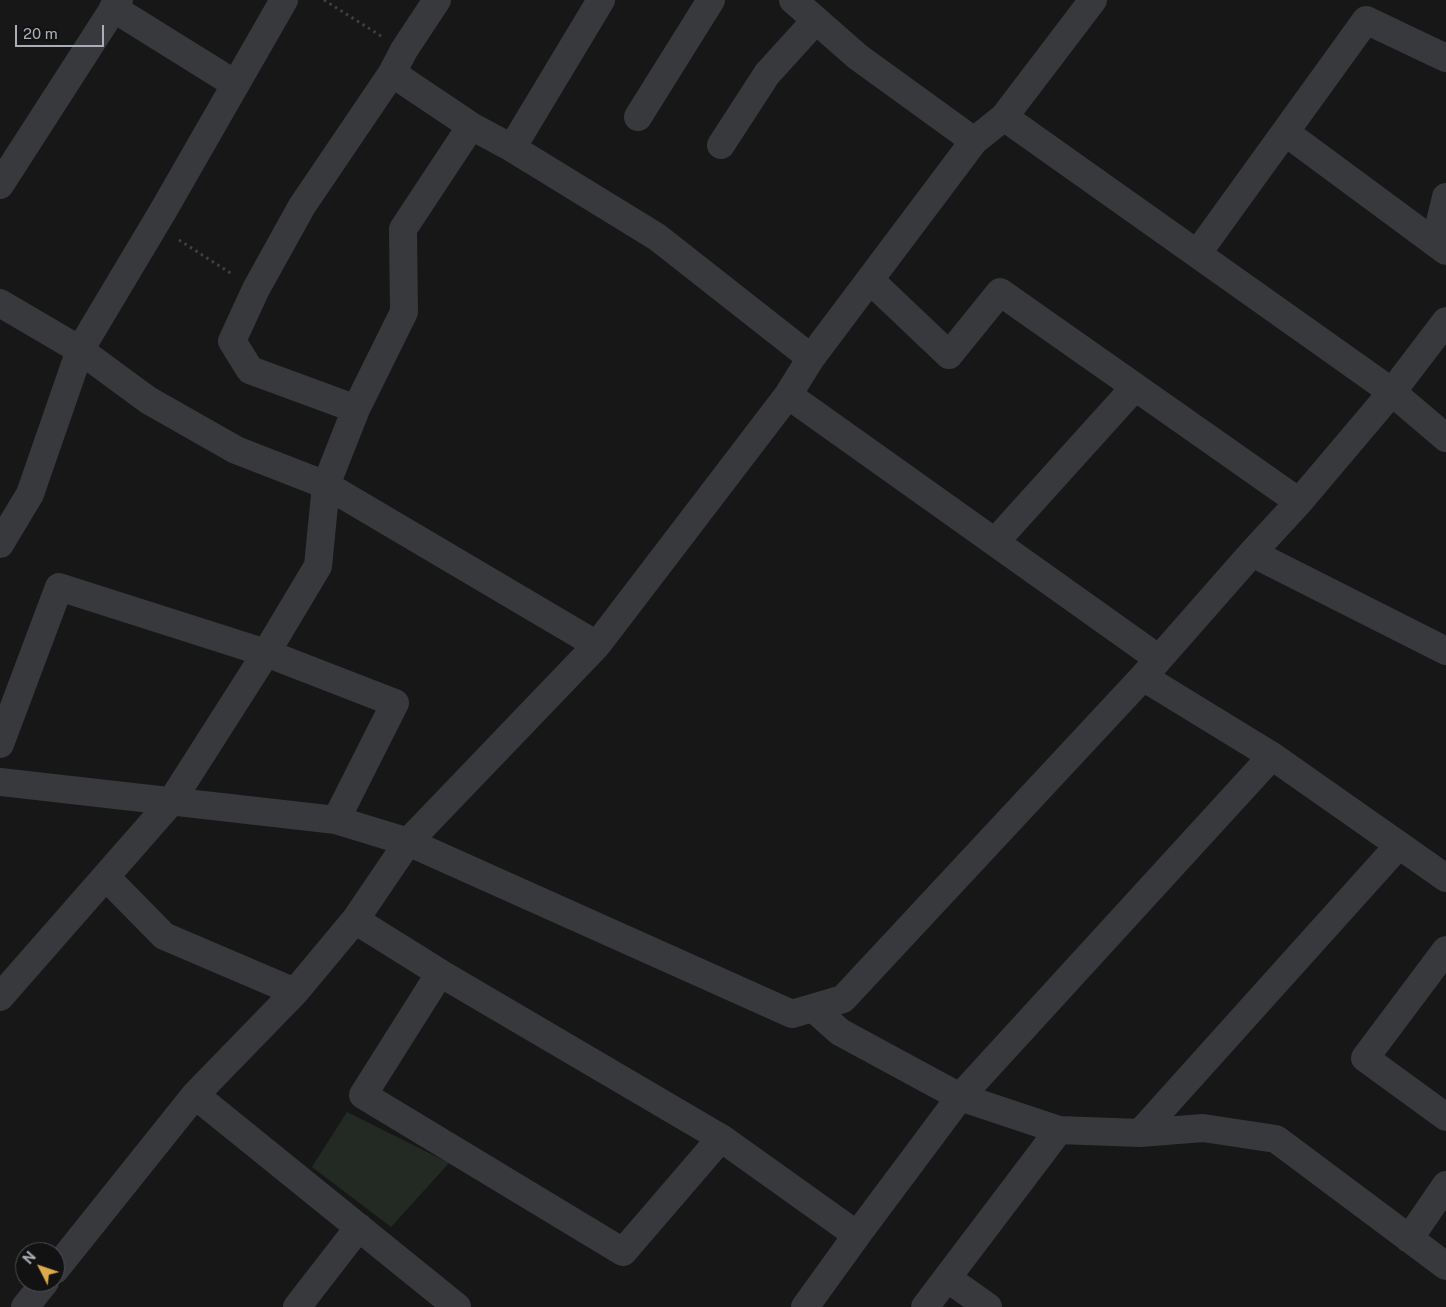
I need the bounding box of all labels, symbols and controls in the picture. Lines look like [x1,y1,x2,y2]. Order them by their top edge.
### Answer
scale bar [18,15,106,47]
text: 20 m [23,25,58,42]
north arrow [15,1242,65,1292]
text: N [20,1248,39,1267]

